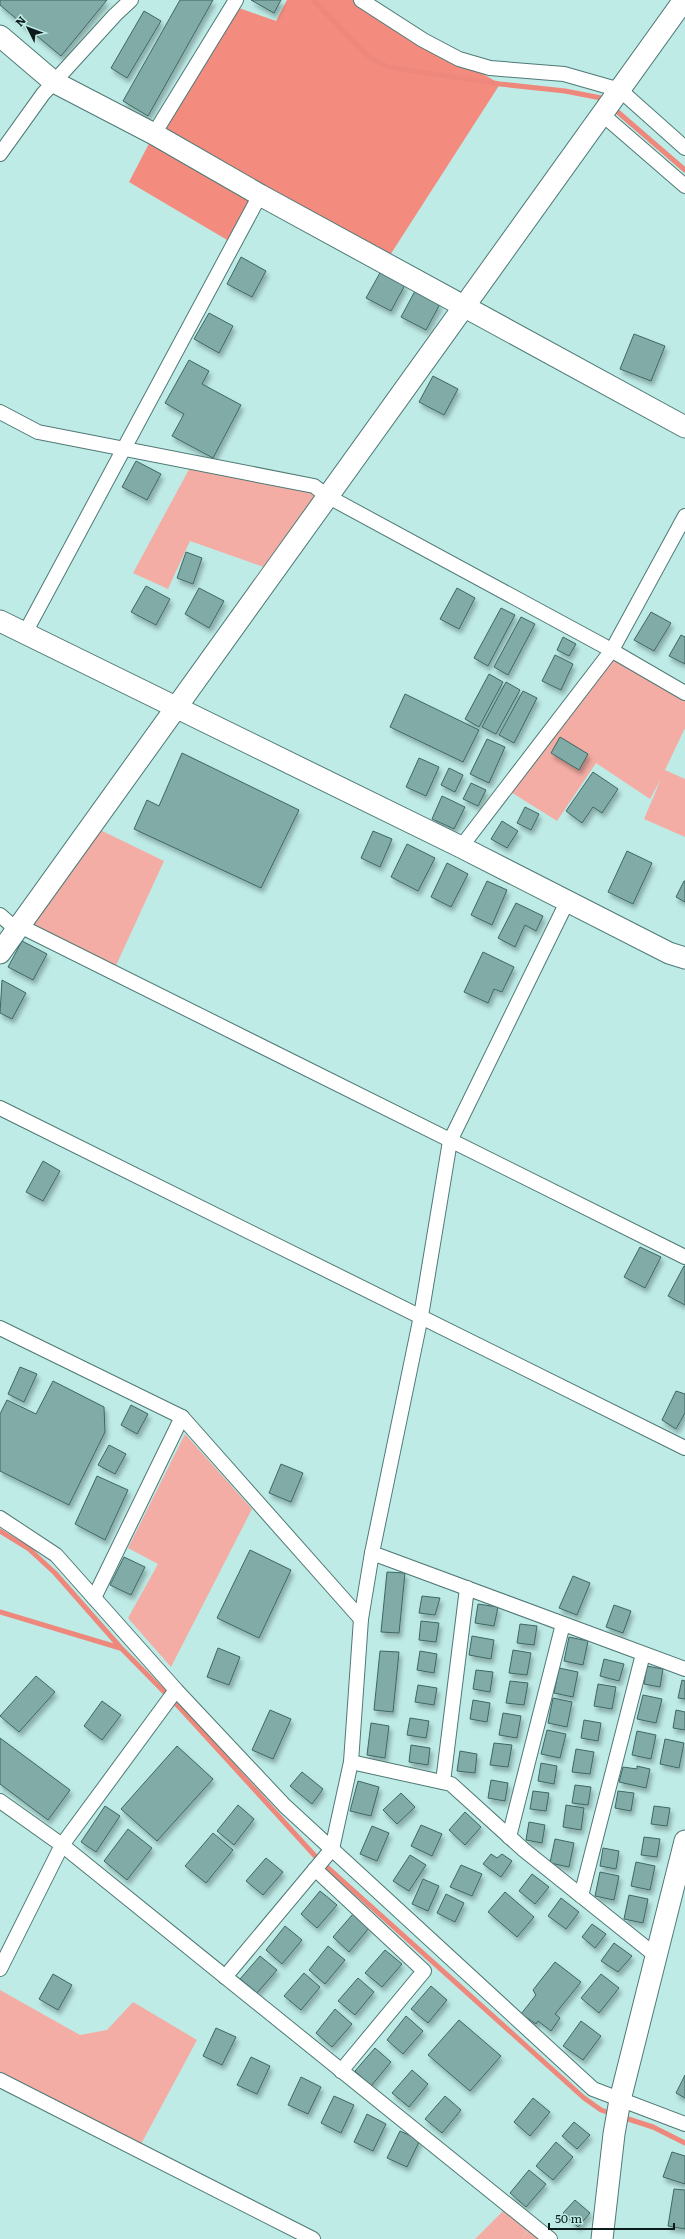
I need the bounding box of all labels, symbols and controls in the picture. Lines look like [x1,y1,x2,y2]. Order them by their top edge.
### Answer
north arrow [8,8,48,48]
text: N [11,12,29,29]
scale bar [549,2205,674,2231]
text: 50 m [555,2209,582,2227]

